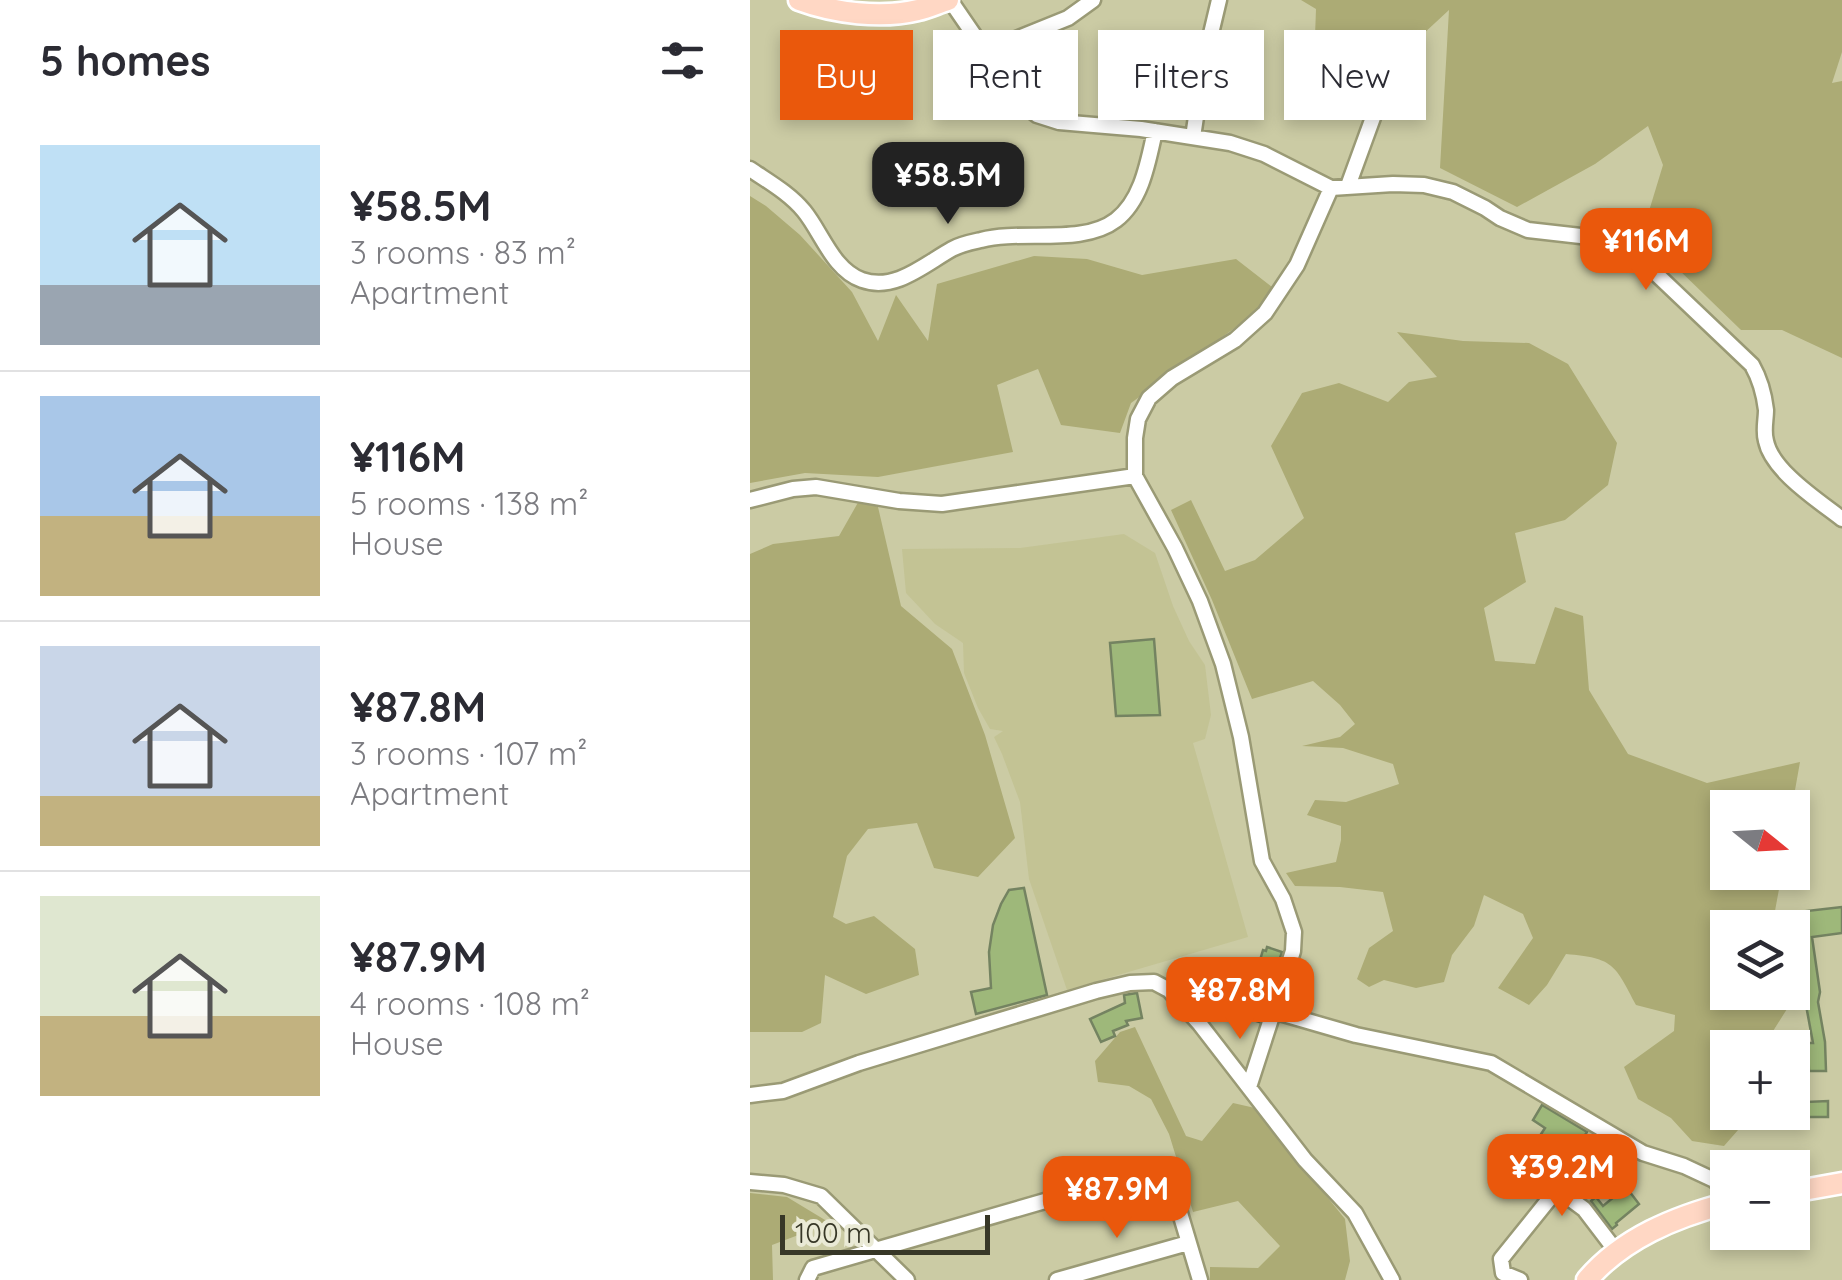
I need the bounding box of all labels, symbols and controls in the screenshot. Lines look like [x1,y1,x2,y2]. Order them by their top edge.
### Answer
chip: Buy [780,30,913,120]
chip: Rent [933,30,1078,120]
chip: Filters [1098,30,1264,120]
chip: New [1284,30,1426,120]
icon: filters [655,33,710,88]
text: 5 homes [40,34,211,87]
pin: ¥58.5M [867,142,1029,227]
text: ¥58.5M [894,154,1002,194]
text: ¥58.5M [350,179,491,232]
icon: home [120,185,240,305]
pin: ¥116M [1576,208,1716,293]
text: ¥116M [1602,220,1690,260]
text: 3 rooms · 83 m² [350,232,576,272]
text: Apartment [350,272,509,312]
text: ¥116M [350,430,465,483]
icon: home [120,436,240,556]
text: 5 rooms · 138 m² [350,483,588,523]
text: House [350,523,444,563]
text: ¥87.8M [350,680,486,733]
icon: home [120,686,240,806]
text: 3 rooms · 107 m² [350,733,587,773]
text: Apartment [350,773,509,813]
north arrow [1710,790,1810,890]
map controls [1710,790,1810,1250]
button: layers [1710,910,1810,1010]
text: ¥87.9M [350,930,487,983]
icon: home [120,936,240,1056]
pin: ¥87.8M [1159,957,1321,1042]
text: ¥87.8M [1188,969,1292,1009]
text: 4 rooms · 108 m² [350,983,590,1023]
text: House [350,1023,444,1063]
button: + [1710,1030,1810,1130]
pin: ¥39.2M [1481,1134,1643,1219]
text: ¥39.2M [1509,1146,1615,1186]
button: − [1710,1150,1810,1250]
pin: ¥87.9M [1036,1156,1198,1241]
text: ¥87.9M [1065,1168,1169,1208]
scale bar [780,1210,990,1254]
text: 100 m [795,1215,872,1250]

